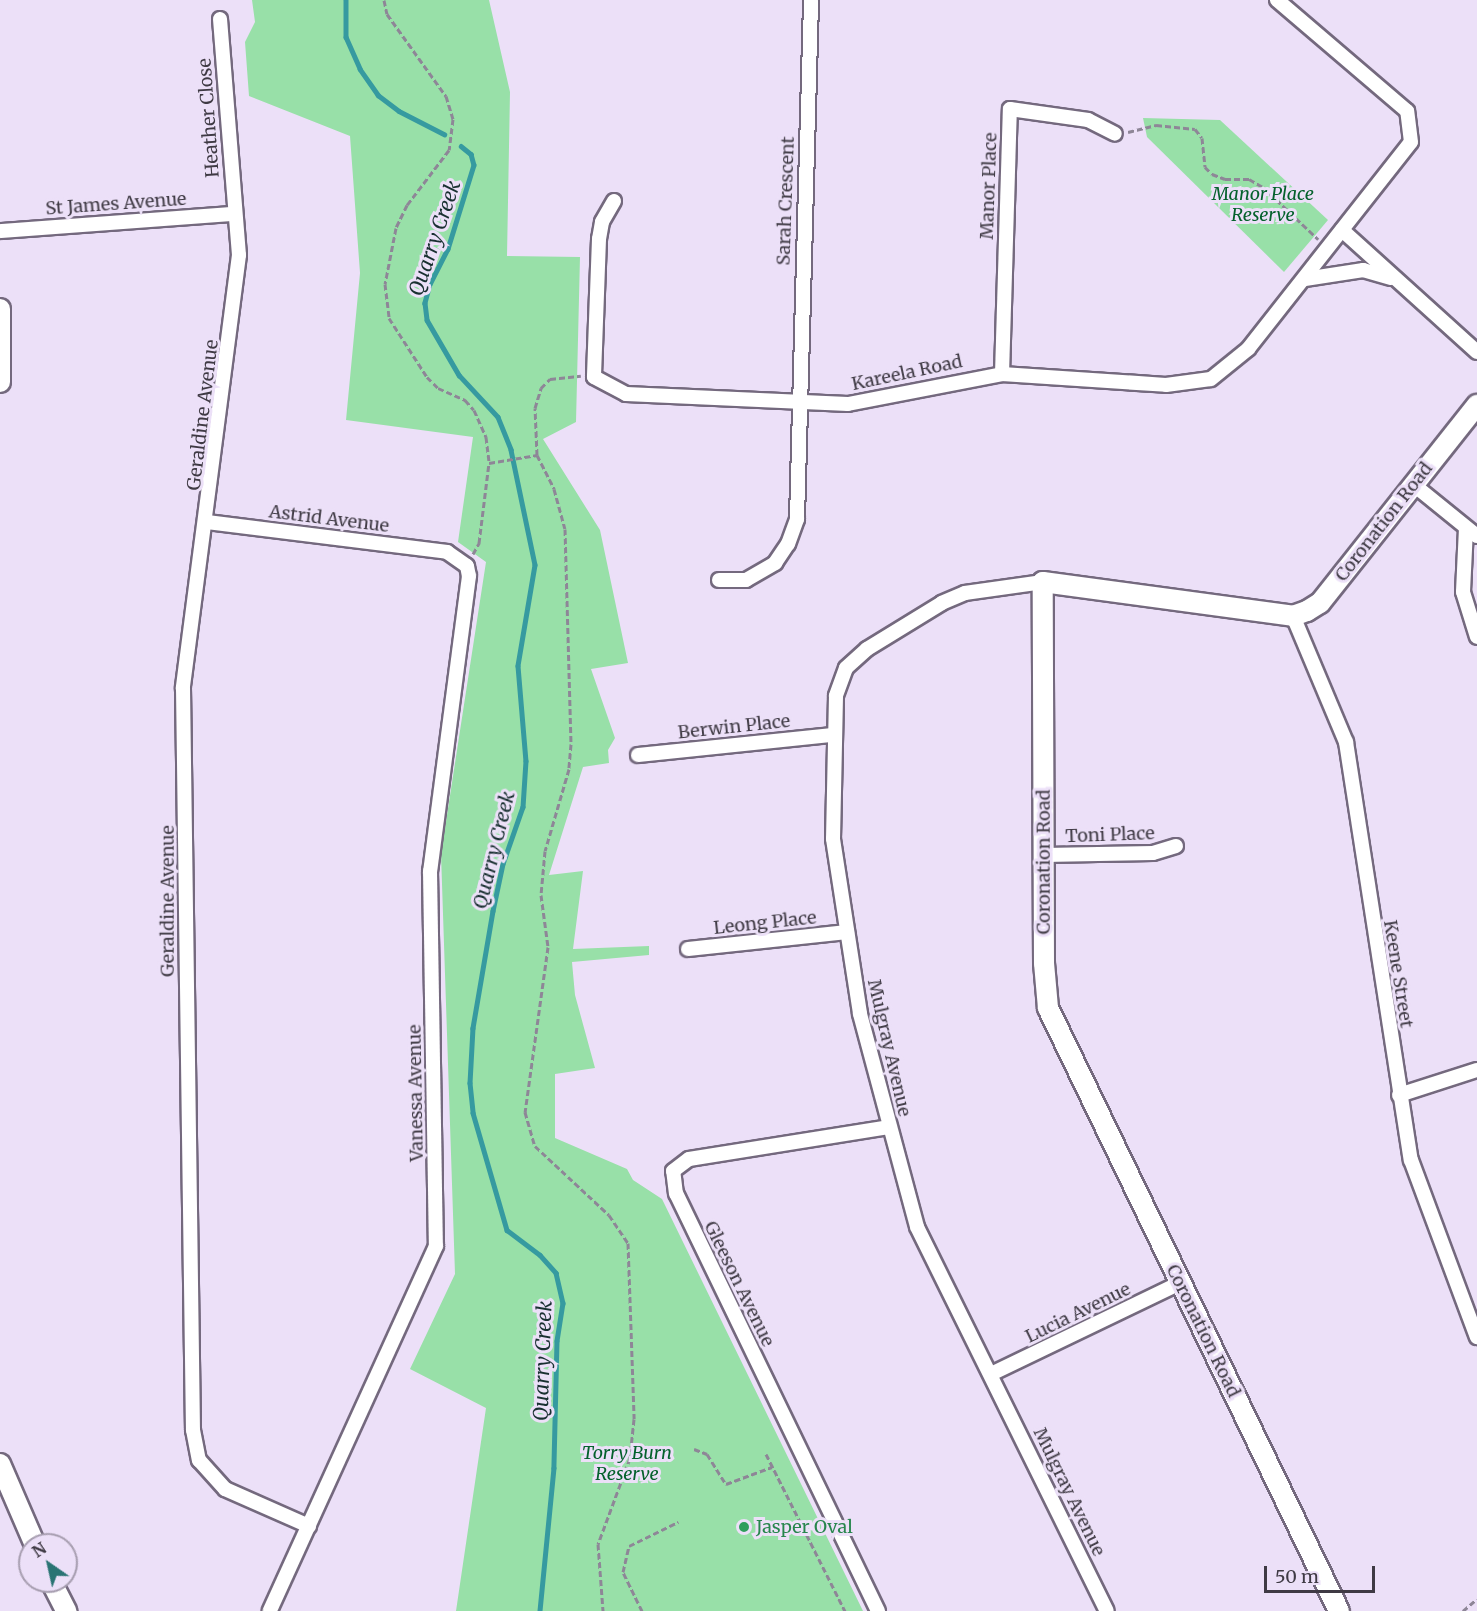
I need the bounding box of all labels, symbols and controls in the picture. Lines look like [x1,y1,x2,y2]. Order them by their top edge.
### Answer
street label: Heather Close [194,58,224,178]
street label: Manor Place [976,132,1002,240]
street label: Sarah Crescent [773,136,799,266]
water label: Quarry Creek [403,177,465,299]
park label: Manor Place Reserve [1212,184,1314,226]
street label: St James Avenue [45,188,187,220]
street label: Geraldine Avenue [183,338,223,492]
street label: Kareela Road [850,351,964,395]
street label: Coronation Road [1331,458,1437,586]
street label: Astrid Avenue [268,501,390,537]
street label: Berwin Place [677,710,791,744]
water label: Quarry Creek [467,789,519,911]
street label: Coronation Road [1033,790,1055,934]
street label: Toni Place [1065,823,1155,847]
street label: Geraldine Avenue [157,825,179,977]
street label: Leong Place [712,907,818,939]
street label: Keene Street [1379,919,1417,1029]
street label: Mulgray Avenue [863,977,915,1119]
street label: Vanessa Avenue [404,1024,428,1162]
street label: Gleeson Avenue [699,1218,779,1350]
street label: Coronation Road [1162,1261,1244,1401]
street label: Lucia Avenue [1022,1278,1134,1348]
water label: Quarry Creek [528,1301,556,1421]
street label: Mulgray Avenue [1029,1424,1109,1560]
park label: Torry Burn Reserve [582,1443,672,1486]
place label: Jasper Oval [756,1516,853,1538]
marker: Jasper Oval [737,1520,751,1534]
north arrow [18,1533,78,1593]
text: N [28,1538,50,1562]
scale bar [1267,1554,1378,1592]
text: 50 m [1275,1565,1319,1588]

